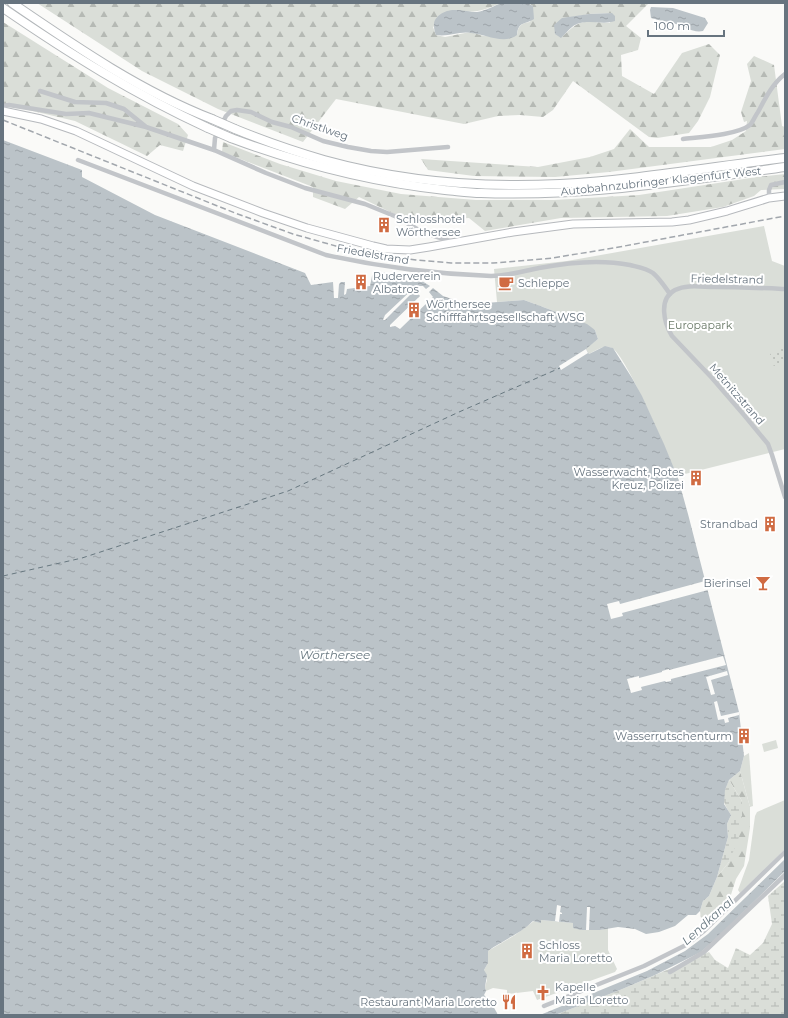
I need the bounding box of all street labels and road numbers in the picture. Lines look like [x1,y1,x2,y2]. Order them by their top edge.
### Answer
street label: Christlweg [290,111,350,143]
street label: Autobahnzubringer Klagenfurt West [560,163,763,199]
street label: Friedelstrand [336,241,410,267]
street label: Friedelstrand [690,271,764,287]
street label: Metnitzstrand [706,360,768,428]

